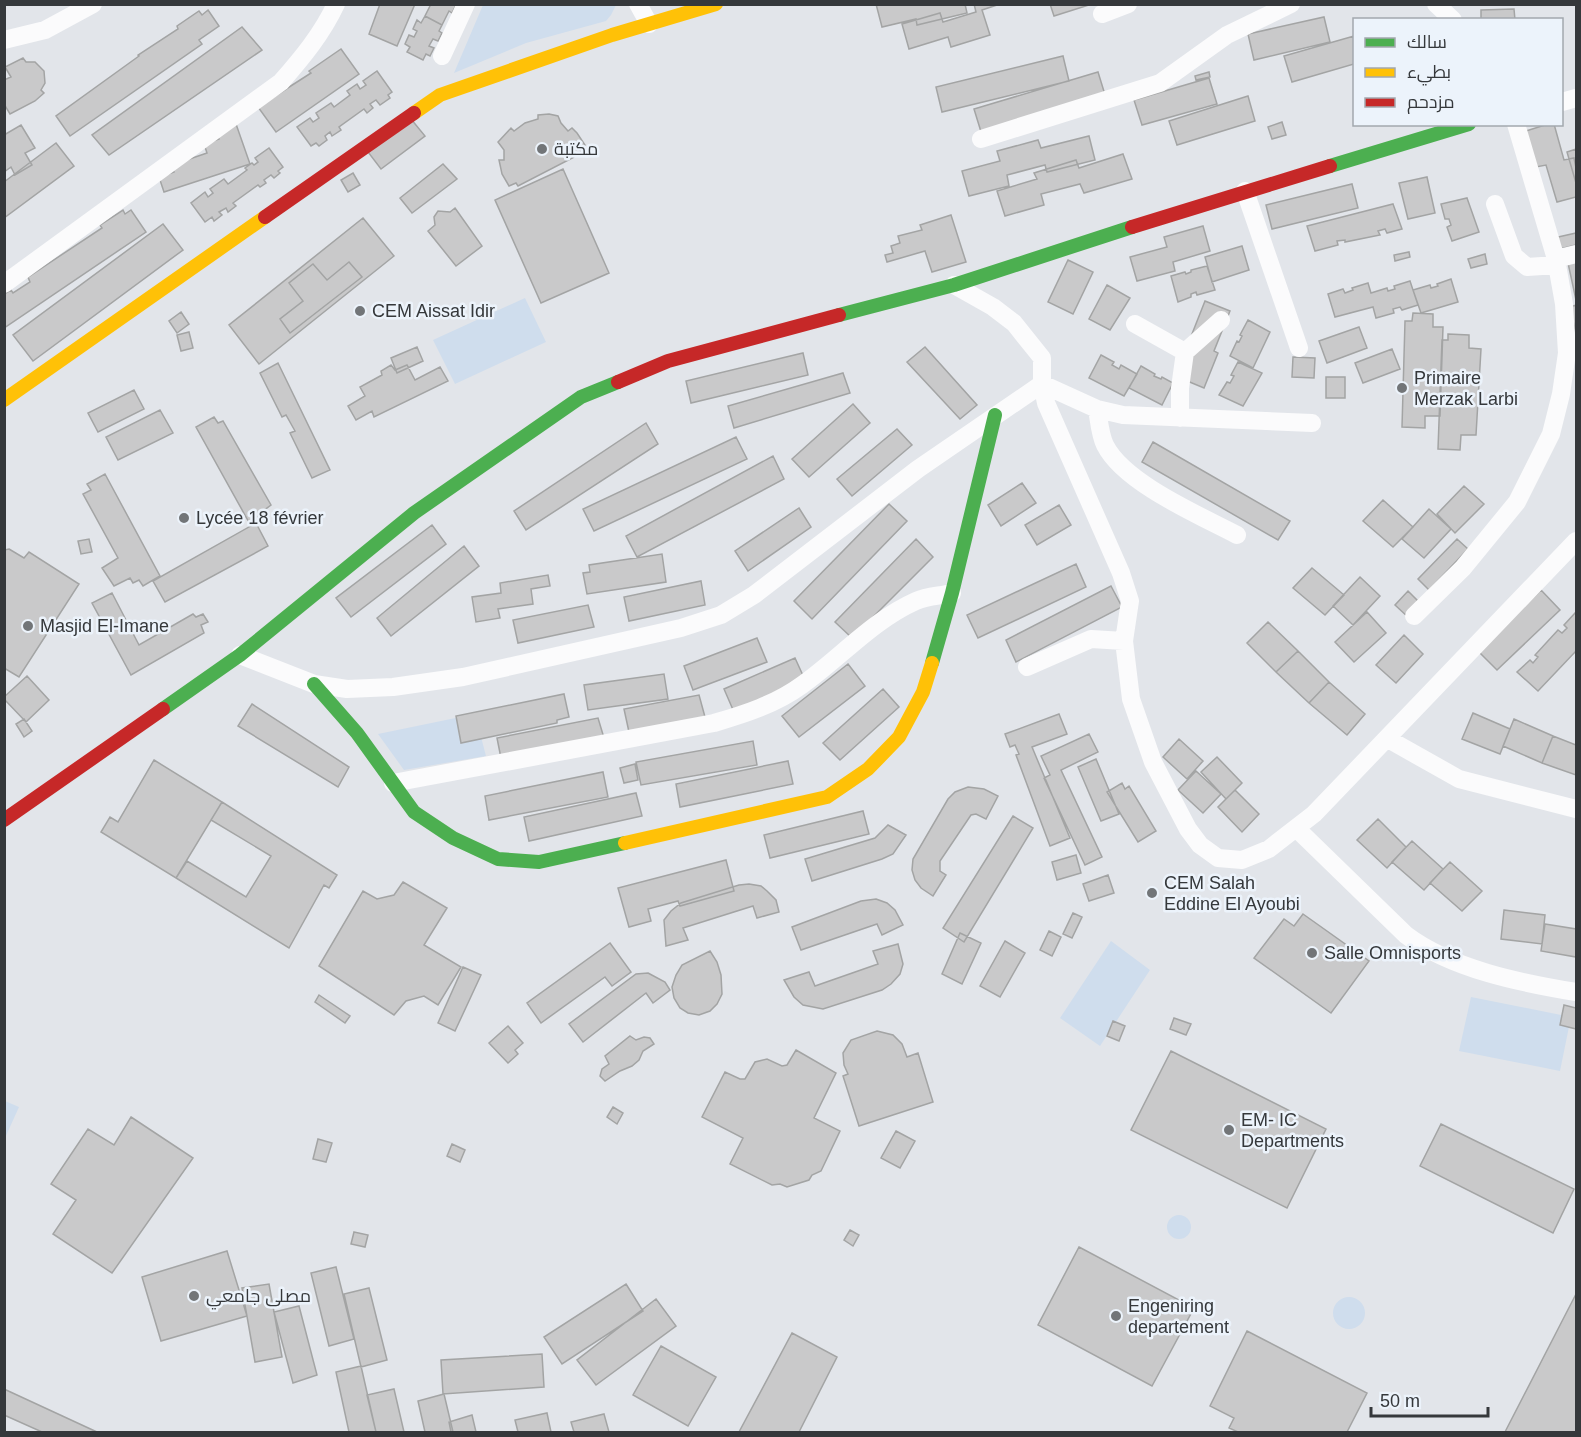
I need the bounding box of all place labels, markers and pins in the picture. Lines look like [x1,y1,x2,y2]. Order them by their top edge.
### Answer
place label: مكتبة [554,139,598,159]
marker: مكتبة [535,142,549,156]
place label: CEM Aissat Idir [372,301,495,321]
marker: CEM Aissat Idir [353,304,367,318]
place label: Primaire Merzak Larbi [1414,368,1518,409]
marker: Primaire Merzak Larbi [1395,381,1409,395]
place label: Lycée 18 février [196,508,323,528]
marker: Lycée 18 février [177,511,191,525]
place label: Masjid El-Imane [40,616,169,636]
marker: Masjid El-Imane [21,619,35,633]
place label: CEM Salah Eddine El Ayoubi [1164,873,1300,914]
marker: CEM Salah Eddine El Ayoubi [1145,886,1159,900]
place label: Salle Omnisports [1324,943,1461,963]
marker: Salle Omnisports [1305,946,1319,960]
place label: EM- IC Departments [1241,1110,1344,1151]
marker: EM- IC Departments [1222,1123,1236,1137]
place label: مصلى جامعي [206,1286,311,1310]
marker: مصلى جامعي [187,1289,201,1303]
place label: Engeniring departement [1128,1296,1229,1337]
marker: Engeniring departement [1109,1309,1123,1323]

